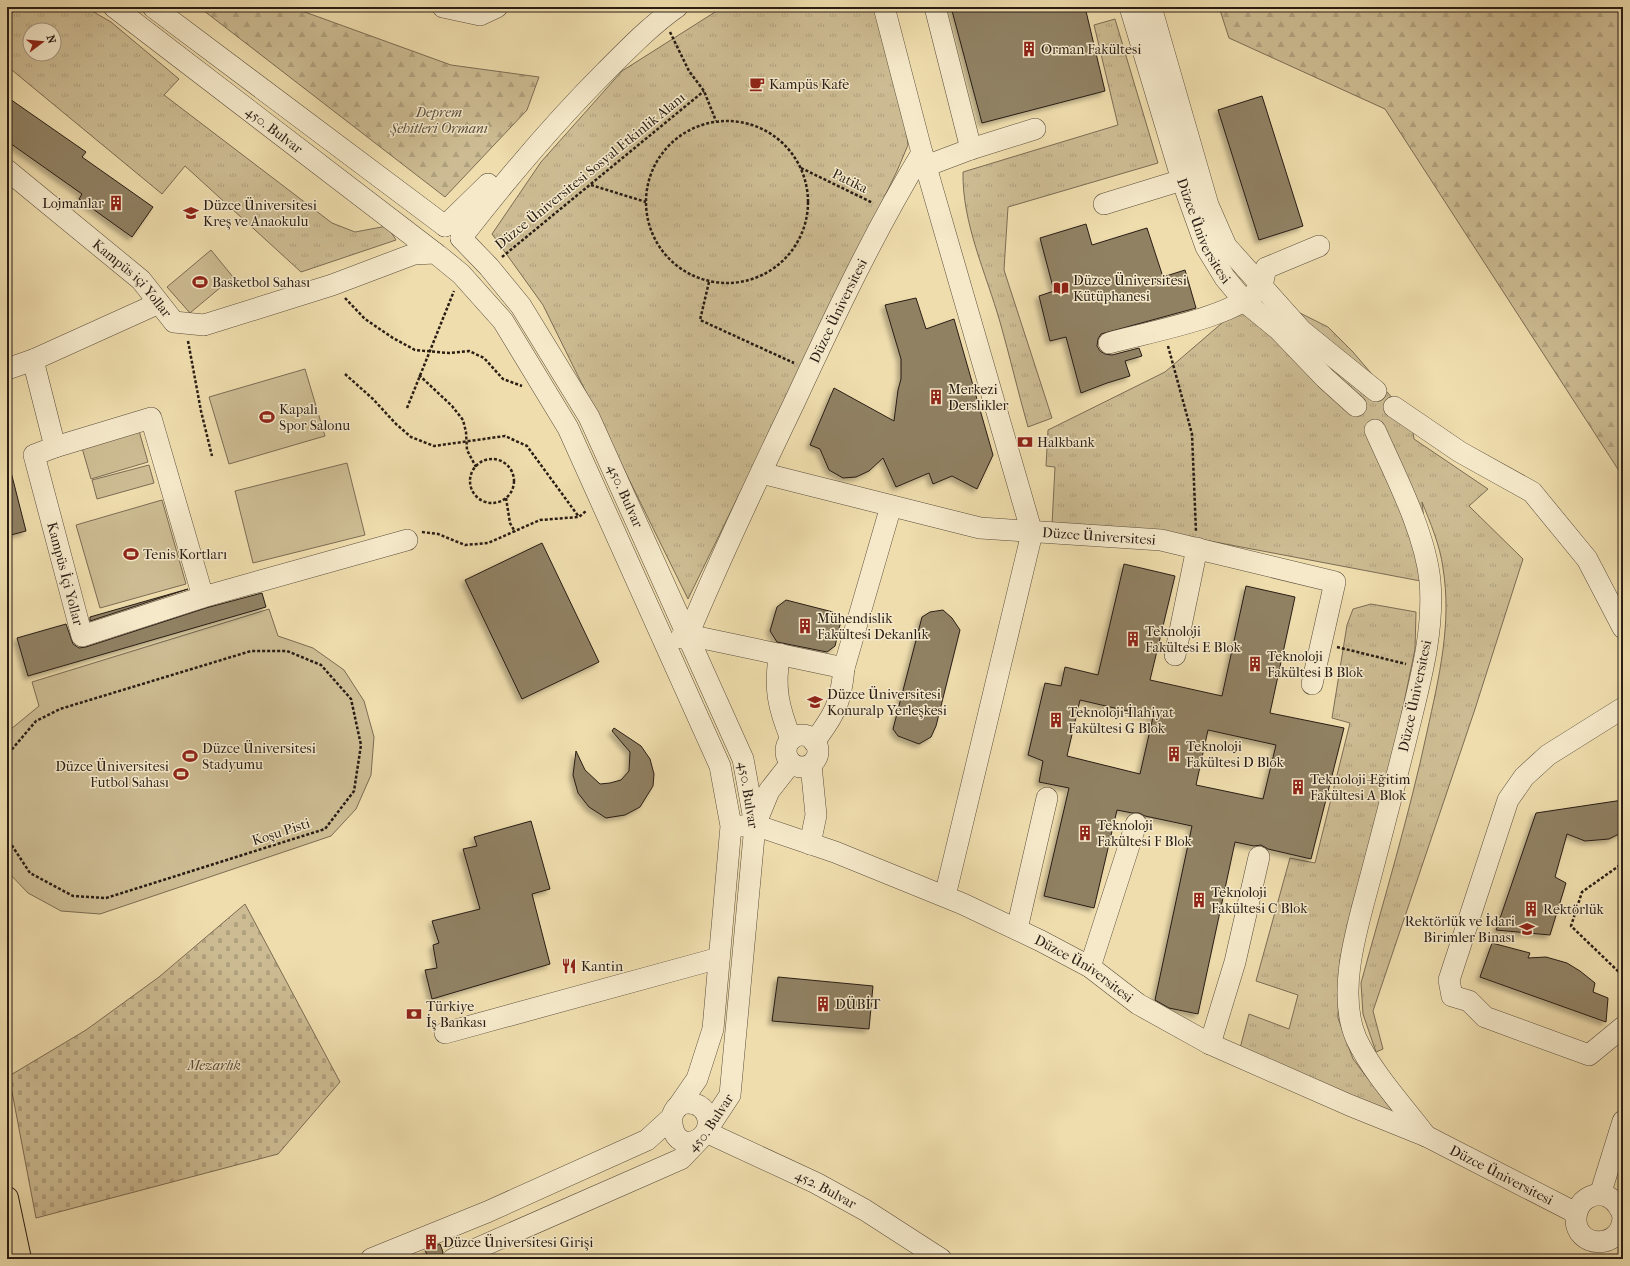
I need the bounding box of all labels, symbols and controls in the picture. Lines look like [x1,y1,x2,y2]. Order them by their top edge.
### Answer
north arrow [22,22,62,62]
text: N [44,34,59,46]
building icon: Orman Fakültesi [1020,40,1038,58]
place label: Orman Fakültesi [1041,41,1141,58]
cafe icon: Kampüs Kafe [748,75,766,93]
place label: Kampüs Kafe [769,76,849,93]
street label: Düzce Üniversitesi Sosyal Etkinlik Alanı [491,89,689,253]
street label: 450. Bulvar [242,103,306,157]
park label: Deprem Şehitleri Ormanı [389,104,488,137]
street label: Patika [829,165,871,197]
street label: Düzce Üniversitesi [1173,176,1235,287]
building icon: Lojmanlar [107,194,125,212]
place label: Lojmanlar [42,195,104,212]
place label: Düzce Üniversitesi Kreş ve Anaokulu [203,197,317,230]
school or university icon: Düzce Üniversitesi Kreş ve Anaokulu [182,204,200,222]
street label: Kampüs içi Yollar [89,235,176,321]
street label: Düzce Üniversitesi [805,256,871,366]
place label: Düzce Üniversitesi Kütüphanesi [1073,272,1187,305]
sports icon: Basketbol Sahası [191,273,209,291]
place label: Basketbol Sahası [212,274,310,291]
library icon: Düzce Üniversitesi Kütüphanesi [1052,279,1070,297]
place label: Merkezi Derslikler [948,381,1009,414]
building icon: Merkezi Derslikler [927,388,945,406]
place label: Kapalı Spor Salonu [279,401,350,434]
sports icon: Kapalı Spor Salonu [258,408,276,426]
bank icon: Halkbank [1016,433,1034,451]
place label: Halkbank [1037,434,1096,451]
street label: 450. Bulvar [604,462,646,530]
street label: Kampüs İçi Yollar [44,520,87,627]
street label: Düzce Üniversitesi [1041,524,1156,548]
sports icon: Tenis Kortları [122,545,140,563]
place label: Tenis Kortları [143,546,227,563]
place label: Mühendislik Fakültesi Dekanlık [817,610,929,643]
building icon: Mühendislik Fakültesi Dekanlık [796,617,814,635]
place label: Teknoloji Fakültesi E Blok [1145,623,1241,656]
building icon: Teknoloji Fakültesi E Blok [1124,630,1142,648]
street label: Düzce Üniversitesi [1395,639,1435,753]
place label: Teknoloji Fakültesi B Blok [1267,648,1364,681]
building icon: Teknoloji Fakültesi B Blok [1246,655,1264,673]
place label: Düzce Üniversitesi Konuralp Yerleşkesi [827,686,947,719]
school or university icon: Düzce Üniversitesi Konuralp Yerleşkesi [806,693,824,711]
place label: Teknoloji-İlahiyat Fakültesi G Blok [1068,704,1174,737]
building icon: Teknoloji-İlahiyat Fakültesi G Blok [1047,711,1065,729]
place label: Teknoloji Fakültesi D Blok [1186,738,1285,771]
place label: Düzce Üniversitesi Stadyumu [202,740,316,773]
building icon: Teknoloji Fakültesi D Blok [1165,745,1183,763]
sports icon: Düzce Üniversitesi Stadyumu [181,747,199,765]
place label: Düzce Üniversitesi Futbol Sahası [55,758,169,791]
street label: 450. Bulvar [734,760,762,830]
sports icon: Düzce Üniversitesi Futbol Sahası [172,765,190,783]
place label: Teknoloji-Eğitim Fakültesi A Blok [1310,771,1411,804]
building icon: Teknoloji-Eğitim Fakültesi A Blok [1289,778,1307,796]
street label: Koşu Pisti [250,815,312,849]
place label: Teknoloji Fakültesi F Blok [1097,817,1192,850]
building icon: Teknoloji Fakültesi F Blok [1076,824,1094,842]
place label: Teknoloji Fakültesi C Blok [1211,884,1308,917]
building icon: Teknoloji Fakültesi C Blok [1190,891,1208,909]
building icon: Rektörlük [1522,900,1540,918]
place label: Rektörlük [1543,901,1605,918]
place label: Rektörlük ve İdari Birimler Binası [1405,913,1515,946]
school or university icon: Rektörlük ve İdari Birimler Binası [1518,920,1536,938]
street label: Düzce Üniversitesi [1032,931,1137,1006]
restaurant icon: Kantin [560,957,578,975]
place label: Kantin [581,958,623,975]
building icon: DÜBİT [814,995,832,1013]
place label: DÜBİT [835,996,881,1013]
place label: Türkiye İş Bankası [426,998,486,1031]
bank icon: Türkiye İş Bankası [405,1005,423,1023]
park label: Mezarlık [186,1057,241,1074]
street label: 450. Bulvar [684,1090,737,1155]
street label: Düzce Üniversitesi [1447,1141,1556,1208]
street label: 452. Bulvar [792,1166,860,1212]
building icon: Düzce Üniversitesi Girişi [422,1233,440,1251]
place label: Düzce Üniversitesi Girişi [443,1234,593,1251]

